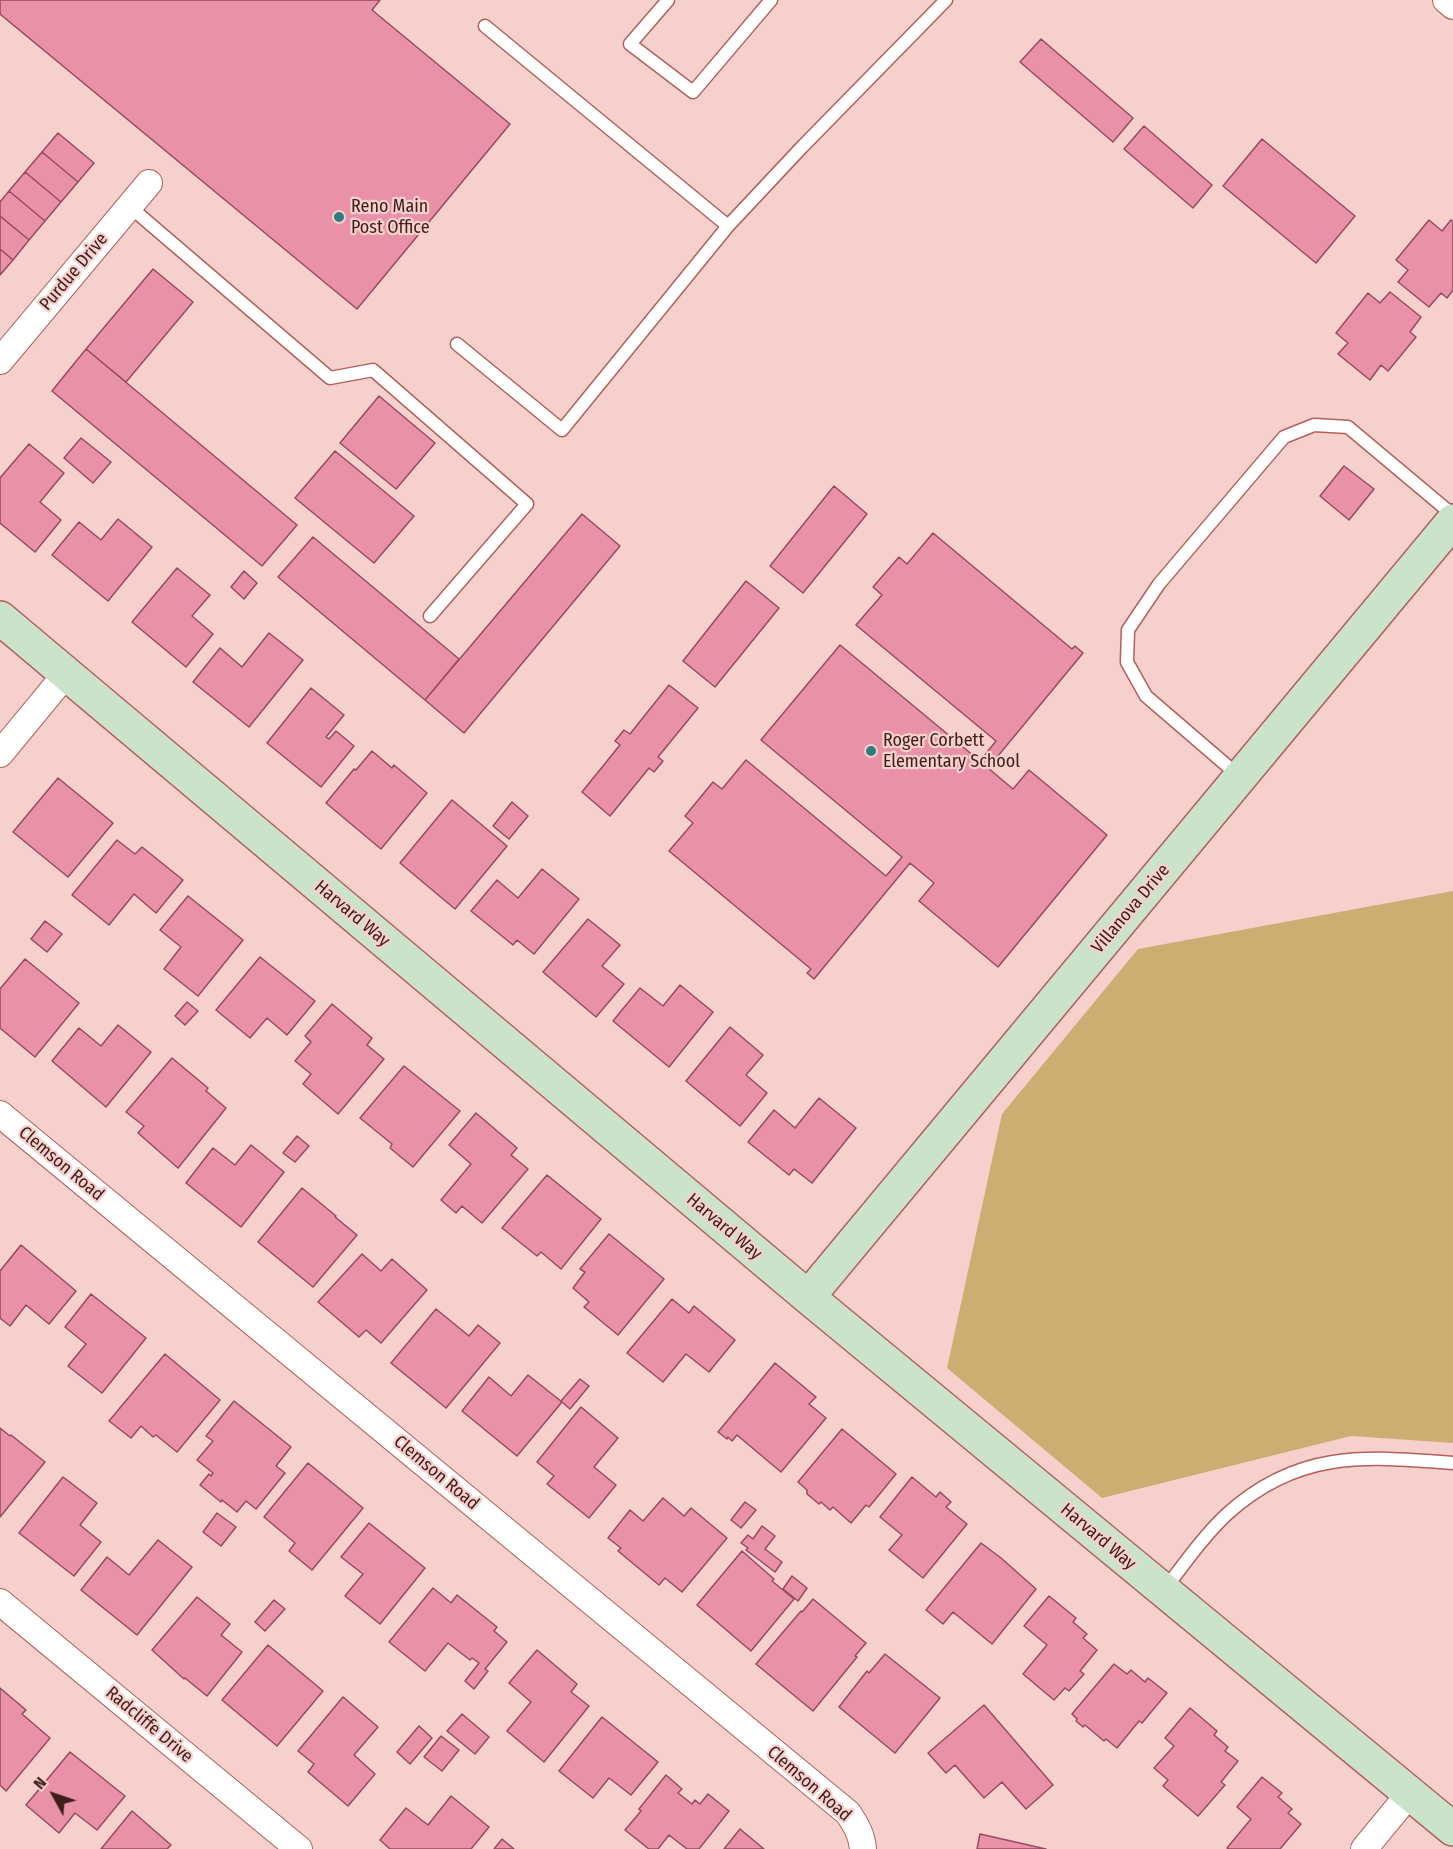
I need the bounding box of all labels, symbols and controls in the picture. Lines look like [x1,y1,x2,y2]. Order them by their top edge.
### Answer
place label: Reno Main Post Office [351,196,430,238]
marker: Reno Main Post Office [332,210,346,224]
street label: Purdue Drive [35,229,113,315]
place label: Roger Corbett Elementary School [883,730,1020,772]
marker: Roger Corbett Elementary School [864,744,878,758]
street label: Villanova Drive [1087,860,1175,958]
street label: Harvard Way [310,876,394,952]
street label: Clemson Road [14,1122,108,1206]
street label: Harvard Way [682,1189,766,1265]
street label: Clemson Road [389,1431,483,1515]
street label: Harvard Way [1056,1499,1140,1575]
street label: Radcliffe Drive [101,1682,197,1768]
street label: Clemson Road [762,1742,856,1826]
north arrow [24,1765,84,1825]
text: N [29,1773,50,1793]

